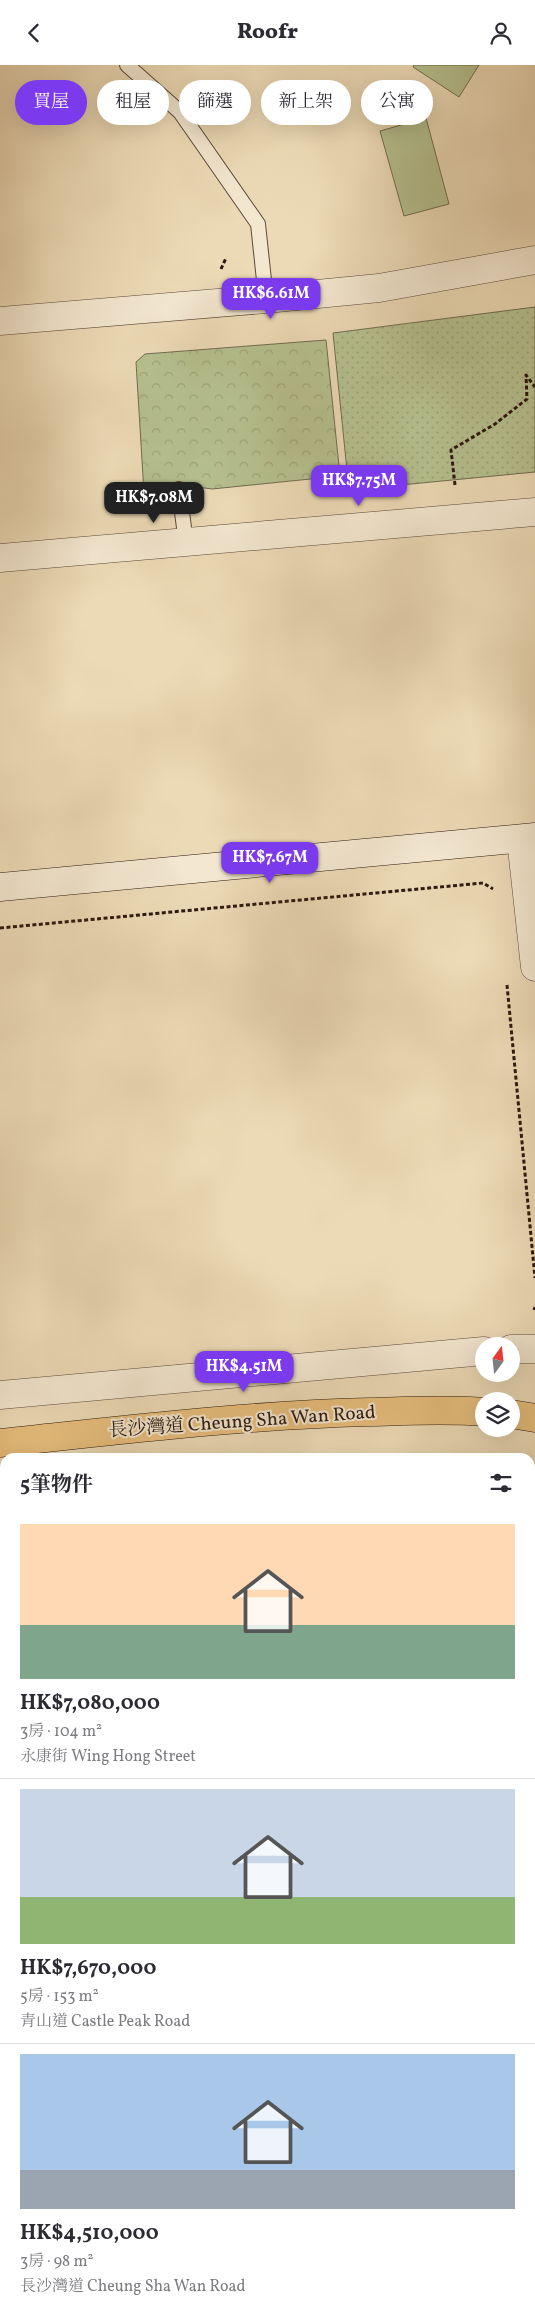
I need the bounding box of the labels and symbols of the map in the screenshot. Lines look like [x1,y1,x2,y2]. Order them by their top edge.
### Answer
pin: HK$6.61M [219,277,323,320]
pin: HK$7.75M [307,465,411,507]
pin: HK$7.08M [102,481,206,524]
pin: HK$7.67M [218,841,322,884]
north arrow [475,1337,520,1383]
pin: HK$4.51M [192,1351,296,1393]
street label: 長沙灣道 Cheung Sha Wan Road [107,1400,377,1444]

